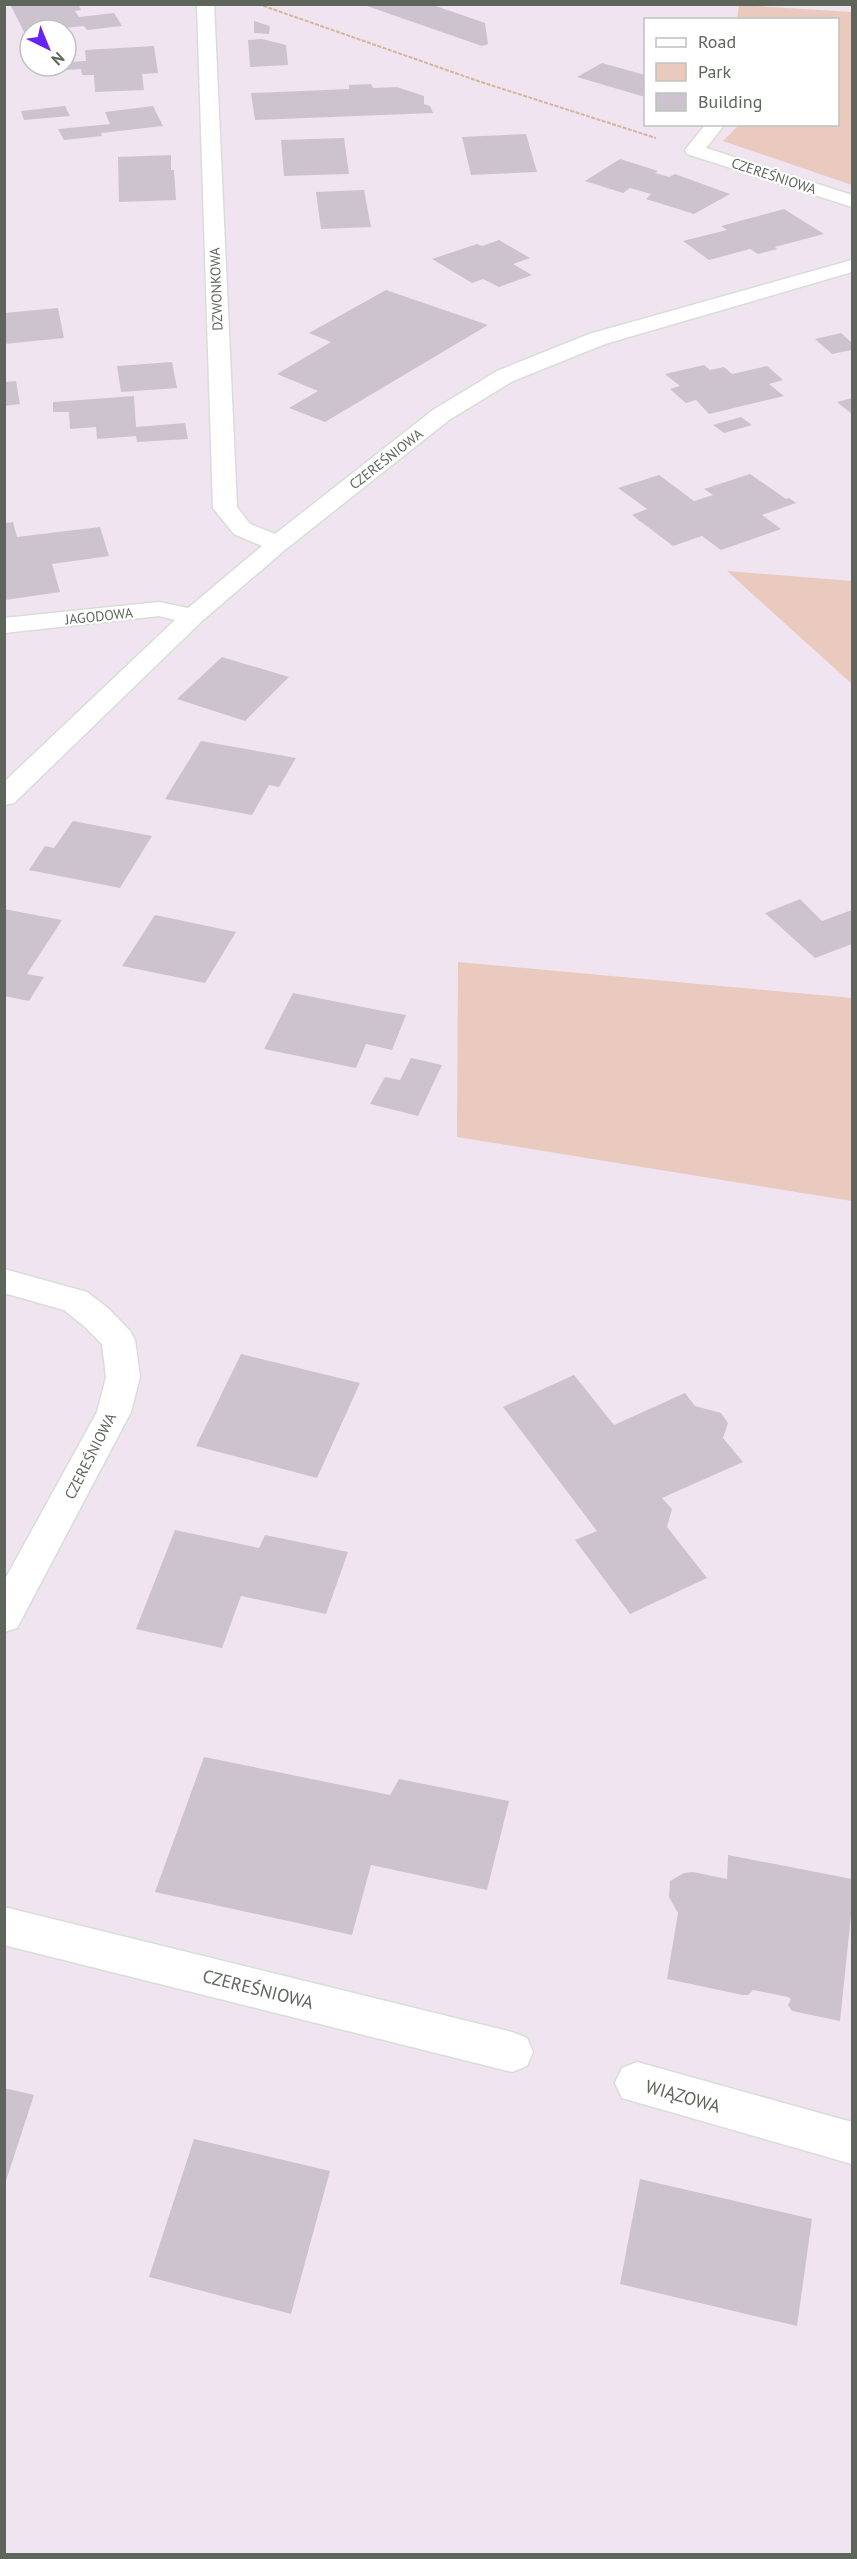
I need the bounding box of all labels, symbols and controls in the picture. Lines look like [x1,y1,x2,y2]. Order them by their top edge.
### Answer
north arrow [18,18,78,78]
legend [644,18,839,126]
text: Road [698,30,736,53]
text: N [48,48,69,70]
text: Park [698,60,731,83]
text: Building [698,90,762,113]
street label: CZEREŚNIOWA [729,154,820,198]
street label: DZWONKOWA [206,246,226,331]
street label: CZEREŚNIOWA [346,424,427,493]
street label: JAGODOWA [63,603,135,629]
street label: CZEREŚNIOWA [60,1409,120,1502]
street label: CZEREŚNIOWA [200,1964,316,2014]
street label: WIĄZOWA [643,2074,723,2118]

